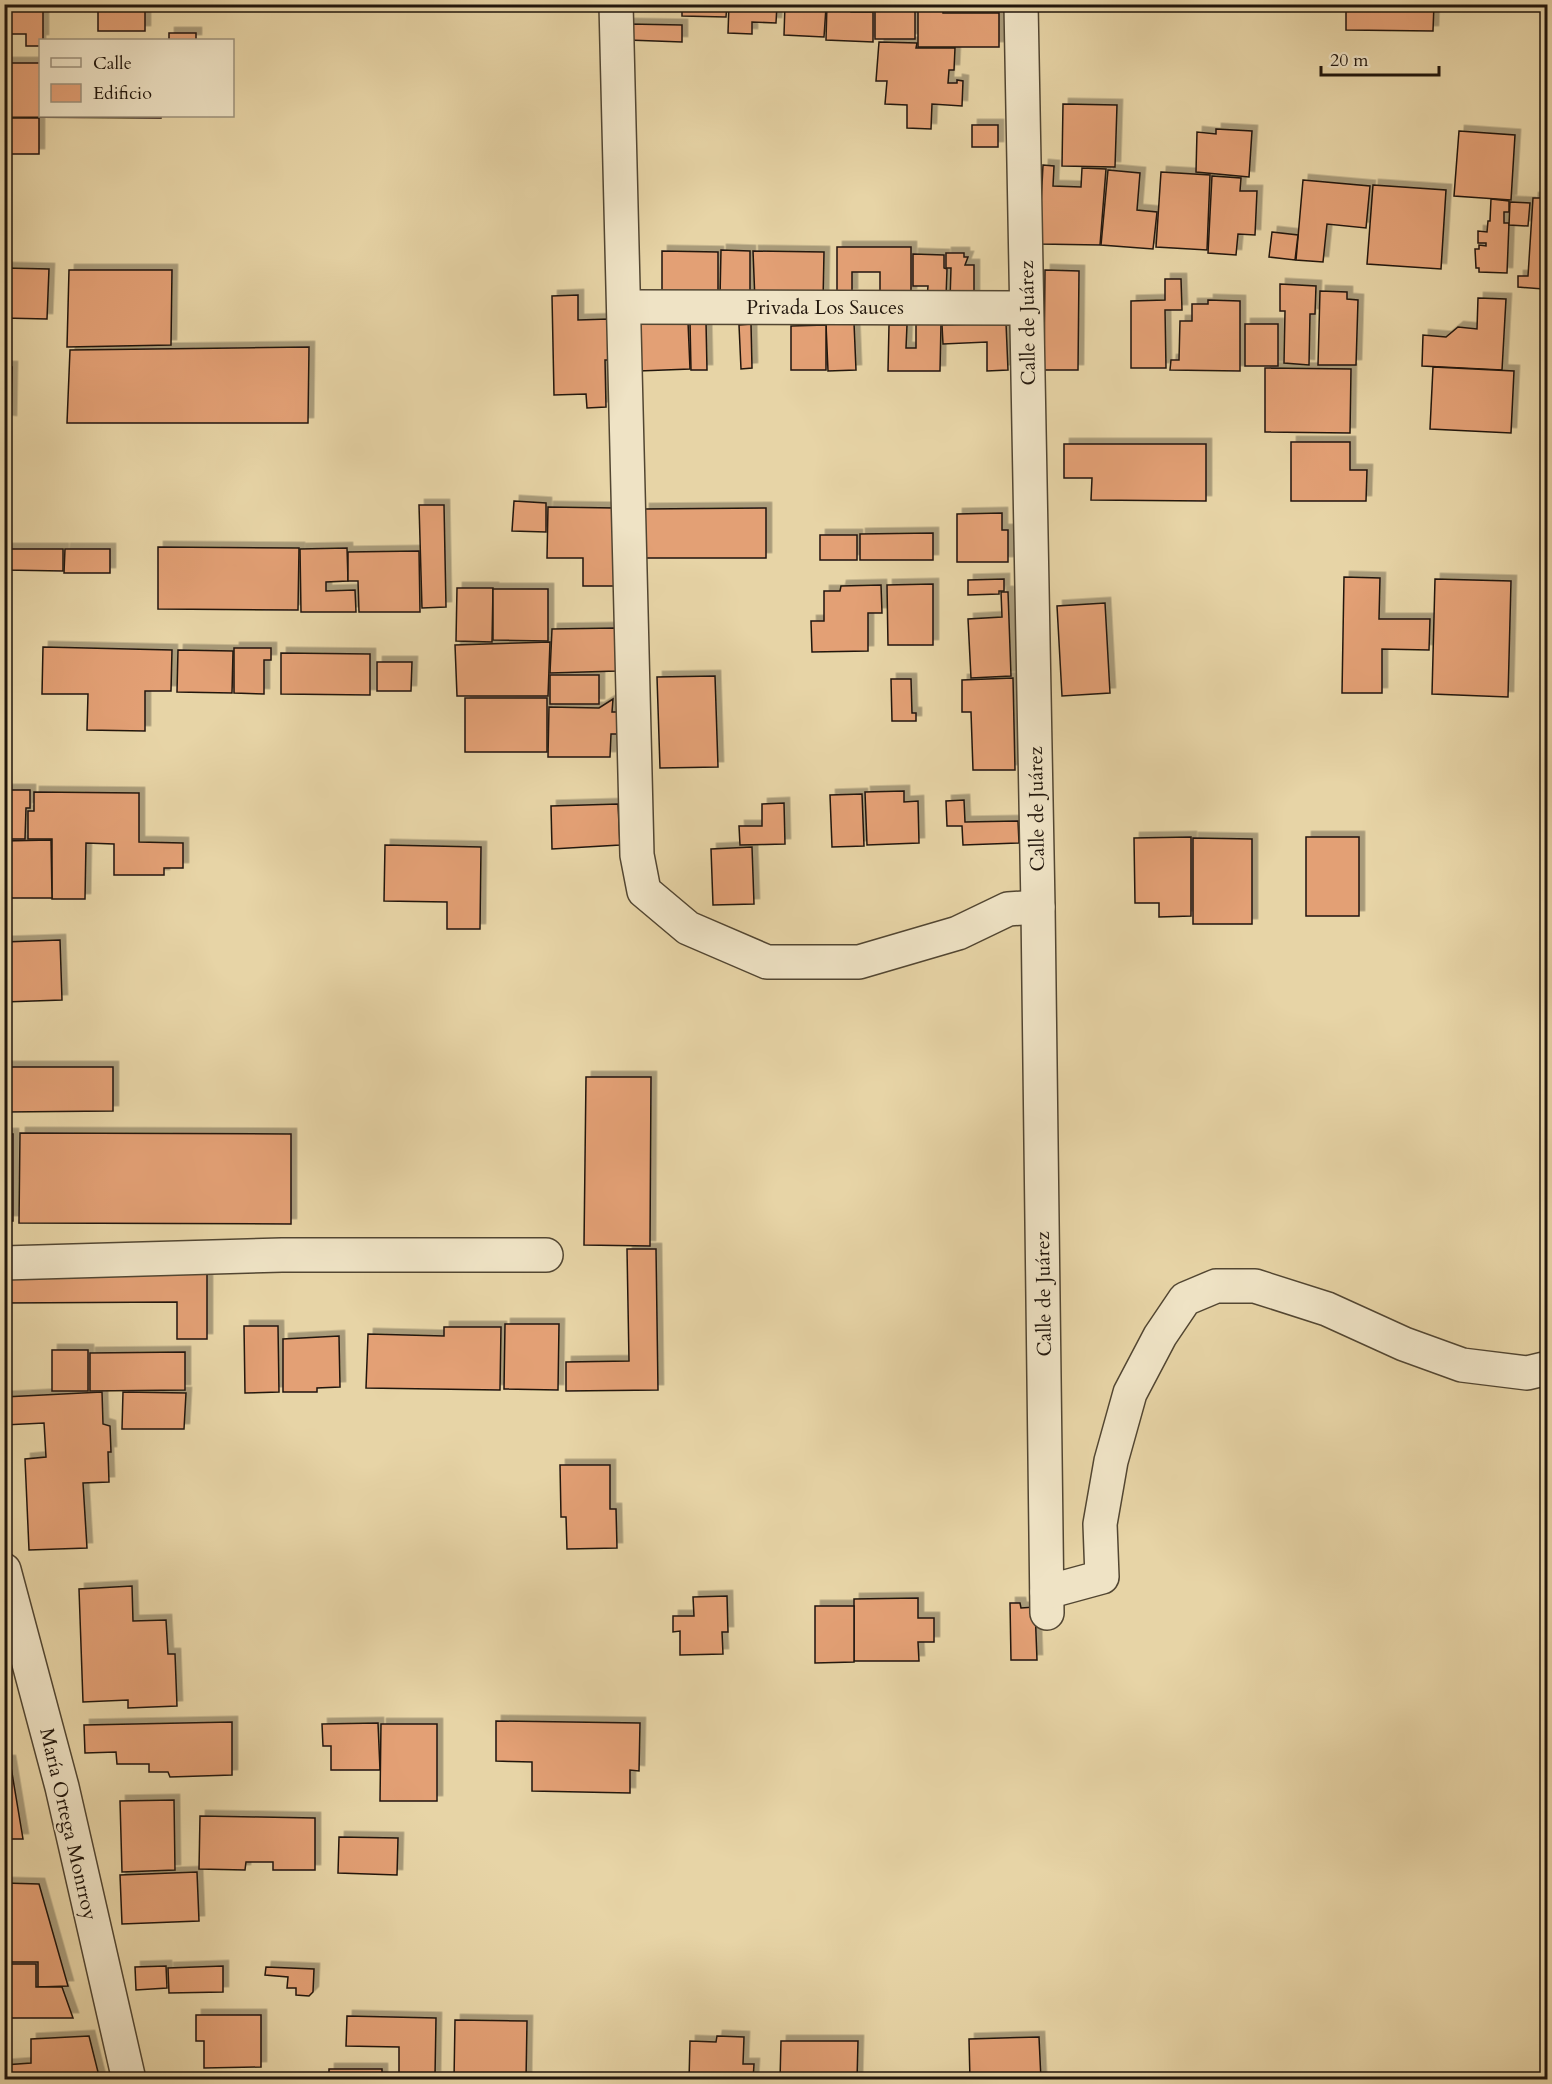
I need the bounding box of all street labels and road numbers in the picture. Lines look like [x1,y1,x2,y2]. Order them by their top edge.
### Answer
street label: Calle de Juárez [1013,260,1042,386]
street label: Privada Los Sauces [746,294,904,321]
street label: Calle de Juárez [1022,746,1051,872]
street label: Calle de Juárez [1029,1231,1058,1357]
street label: María Ortega Monrroy [33,1725,104,1923]

